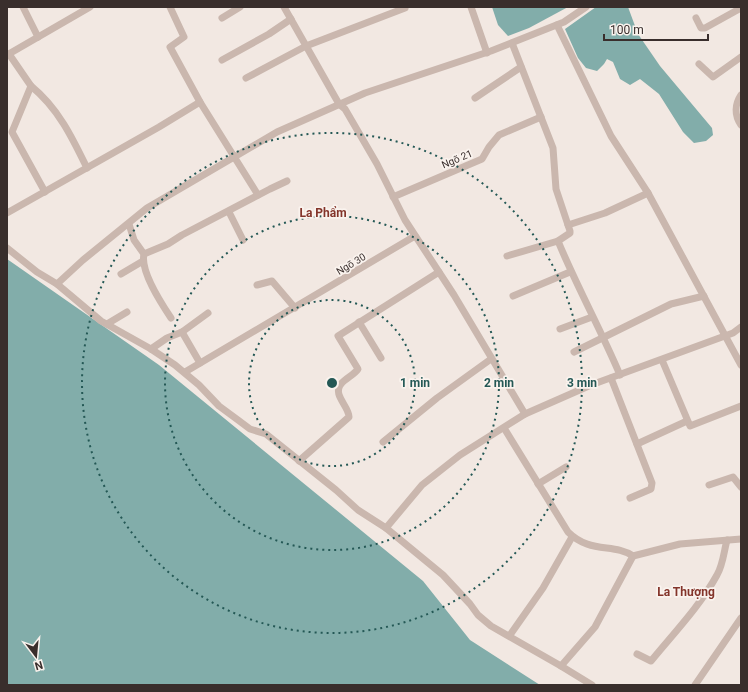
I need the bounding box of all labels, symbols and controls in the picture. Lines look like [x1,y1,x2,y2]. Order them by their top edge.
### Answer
scale bar [604,16,708,42]
text: 100 m [610,23,644,37]
street label: Ngõ 21 [440,148,474,170]
district label: La Phẩm [299,206,347,220]
street label: Ngõ 30 [334,251,368,277]
centre of rings [325,376,339,390]
text: 1 min [400,376,430,390]
text: 2 min [484,376,514,390]
text: 3 min [567,376,597,390]
district label: La Thượng [657,585,715,599]
north arrow [16,636,56,676]
text: N [33,658,44,673]

